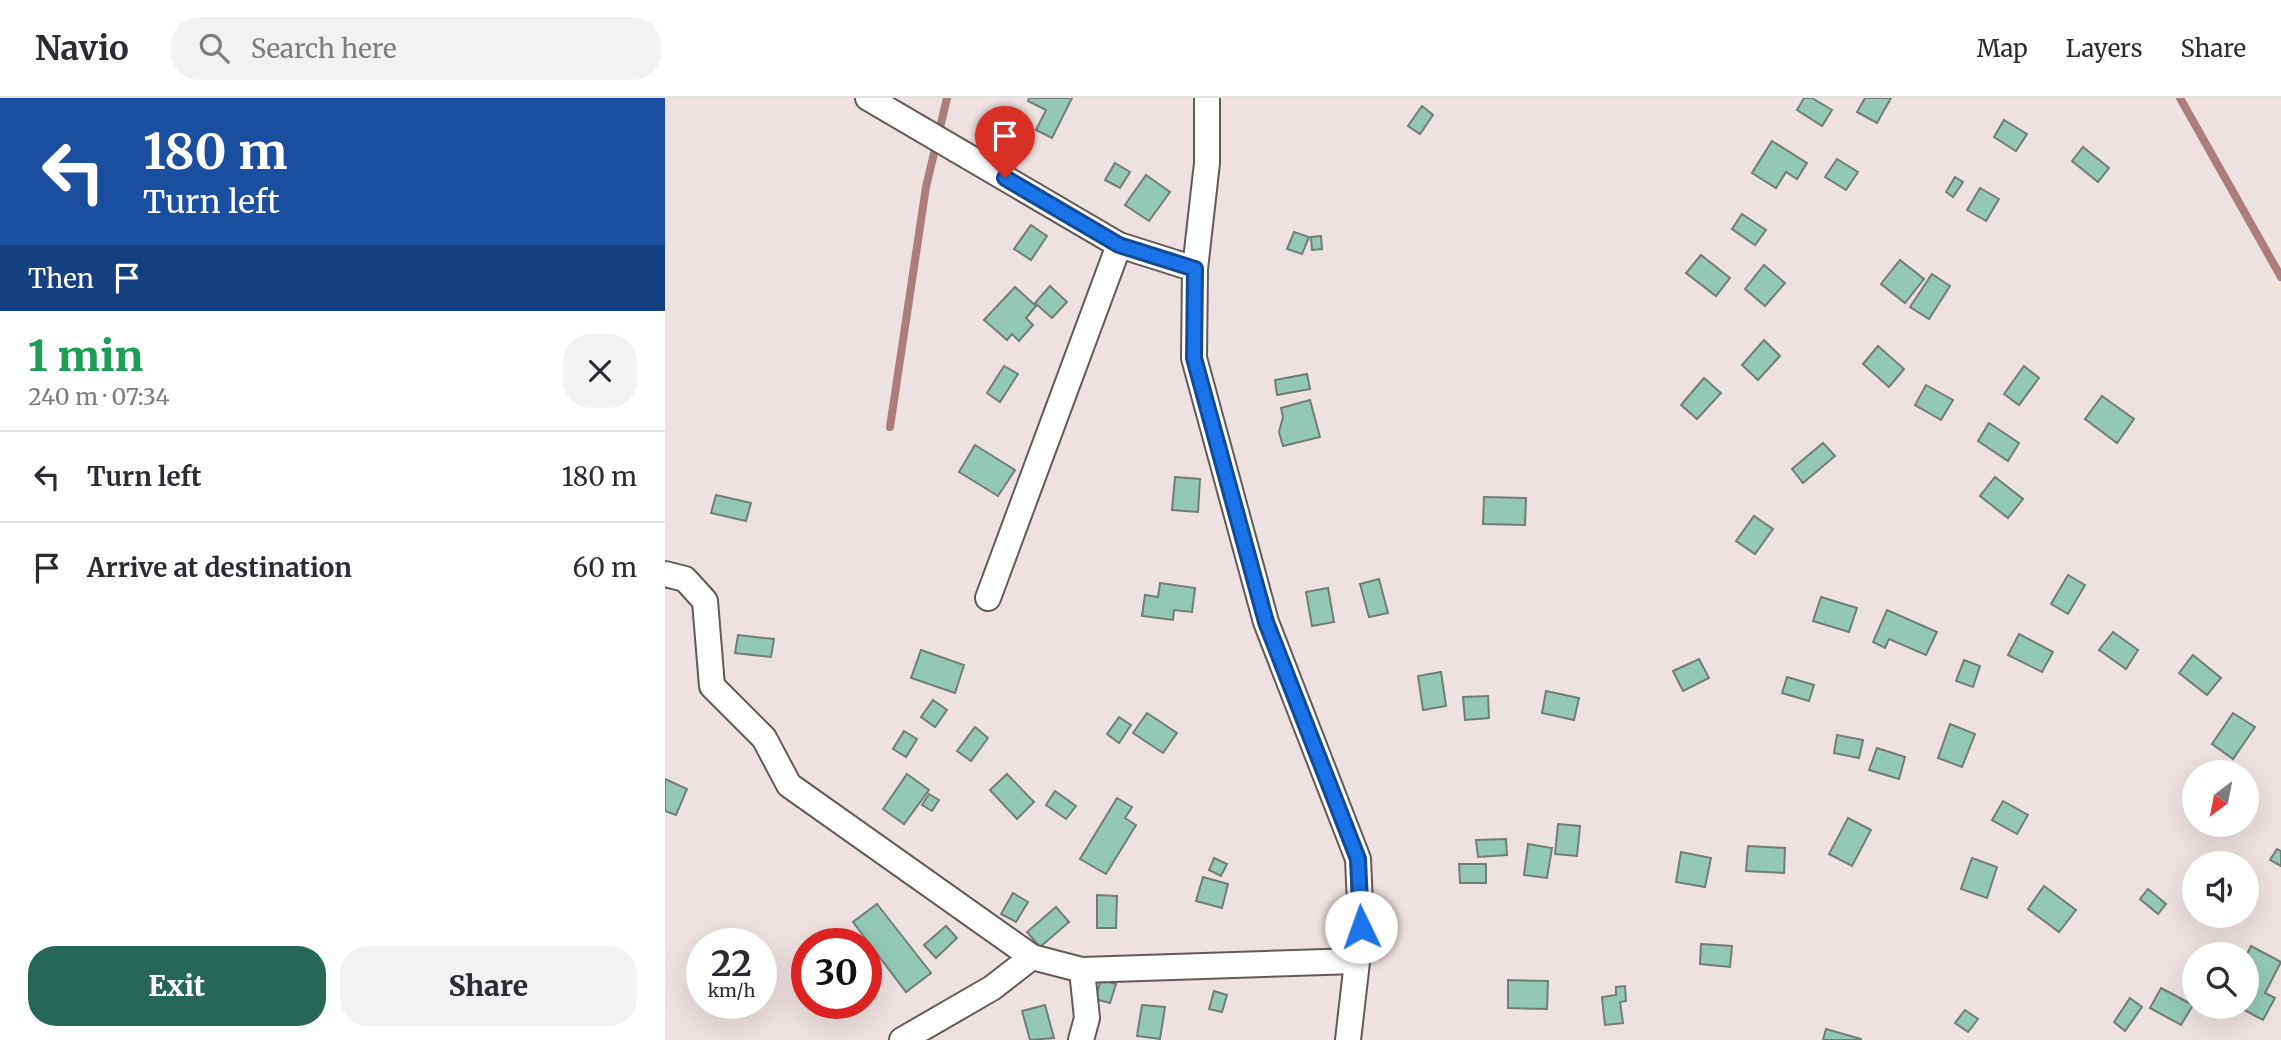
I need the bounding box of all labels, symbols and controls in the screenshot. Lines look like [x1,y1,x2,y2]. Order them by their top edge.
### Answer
search box [171,17,661,80]
text: Navio [35,28,129,69]
icon: search [195,29,233,67]
text: Search here [251,32,396,65]
text: Map [1977,33,2028,64]
text: Layers [2066,33,2142,64]
text: Share [2180,33,2246,64]
pin [975,106,1035,178]
icon: arrive [986,117,1024,155]
text: 180 m [143,121,288,182]
icon: left [28,126,119,217]
text: Turn left [143,182,280,222]
icon: arrive [108,259,146,297]
text: Then [28,262,94,295]
text: 1 min [28,330,143,382]
button: close [563,334,637,408]
text: 240 m · 07:34 [28,382,170,411]
icon: left [28,458,66,496]
text: Turn left [87,460,201,493]
text: 180 m [562,460,637,493]
icon: arrive [28,549,66,587]
text: Arrive at destination [87,551,352,584]
text: 60 m [573,551,637,584]
north arrow [2182,760,2259,836]
map controls [2182,760,2259,1019]
button: sound [2182,851,2259,928]
position arrow [1324,890,1398,964]
speed limit sign: 30 [791,928,882,1019]
text: 22 [711,942,752,986]
button: search [2182,942,2259,1019]
button: Exit [28,946,326,1026]
button: Share [340,946,637,1026]
text: km/h [708,979,755,1002]

